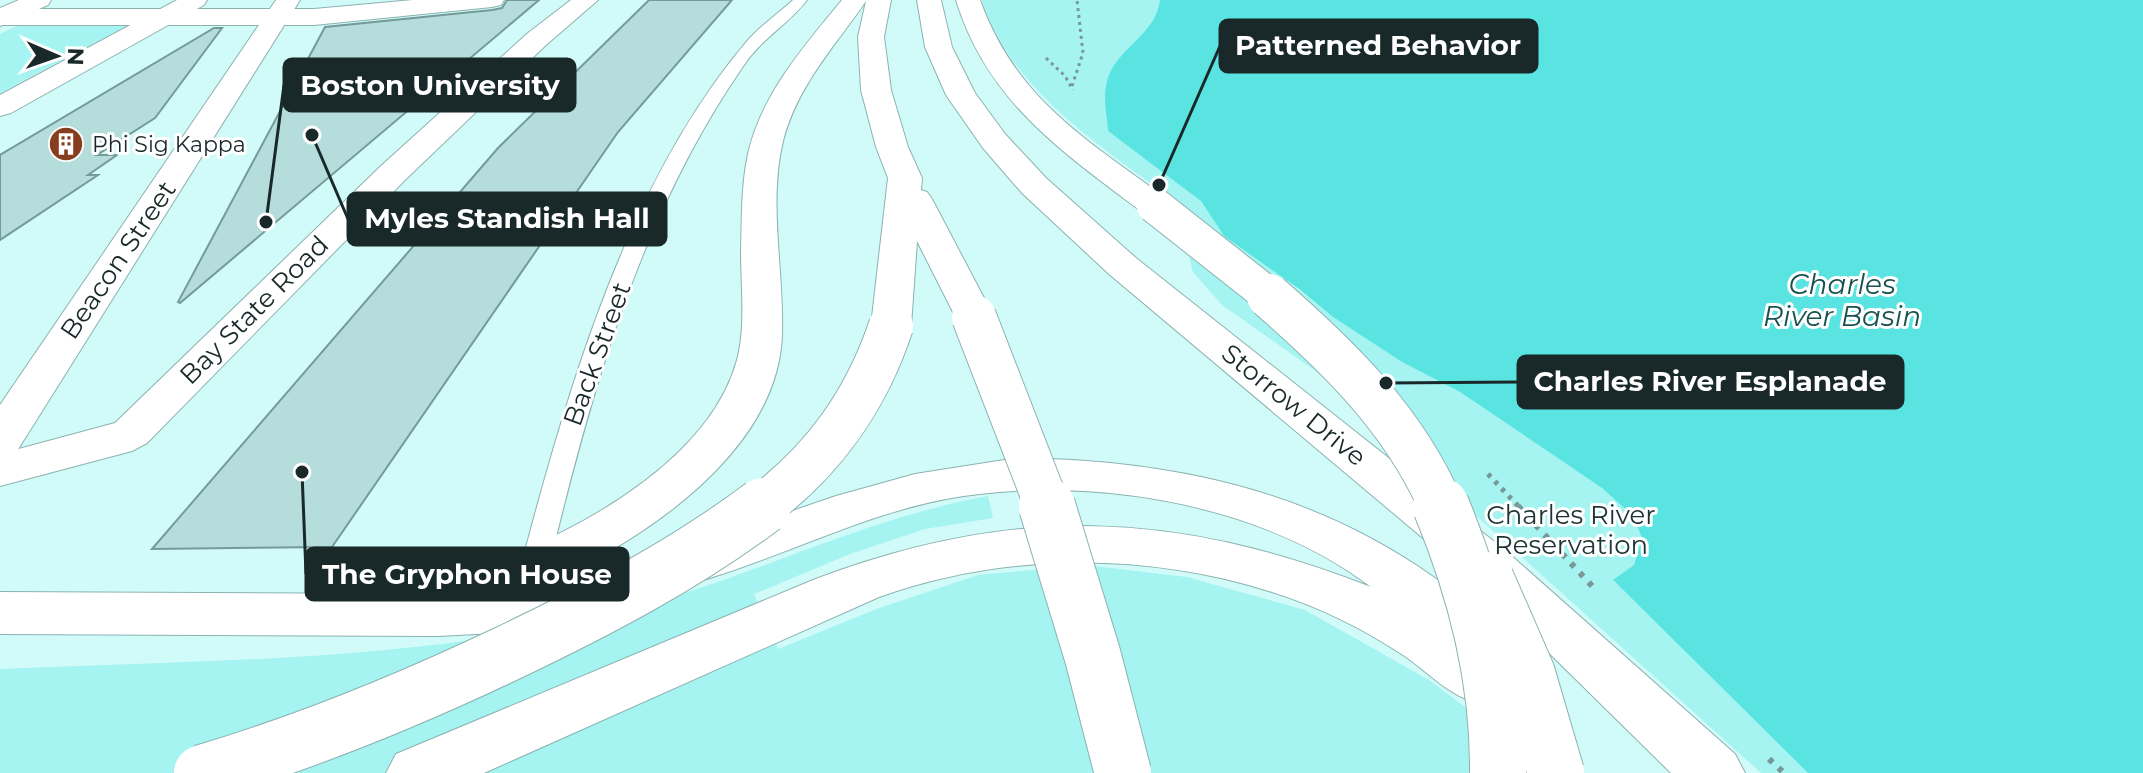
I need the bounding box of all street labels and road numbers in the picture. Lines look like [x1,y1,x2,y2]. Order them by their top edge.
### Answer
street label: Beacon Street [53,175,183,345]
street label: Bay State Road [173,229,335,391]
street label: Back Street [556,278,638,430]
street label: Storrow Drive [1215,337,1373,473]

